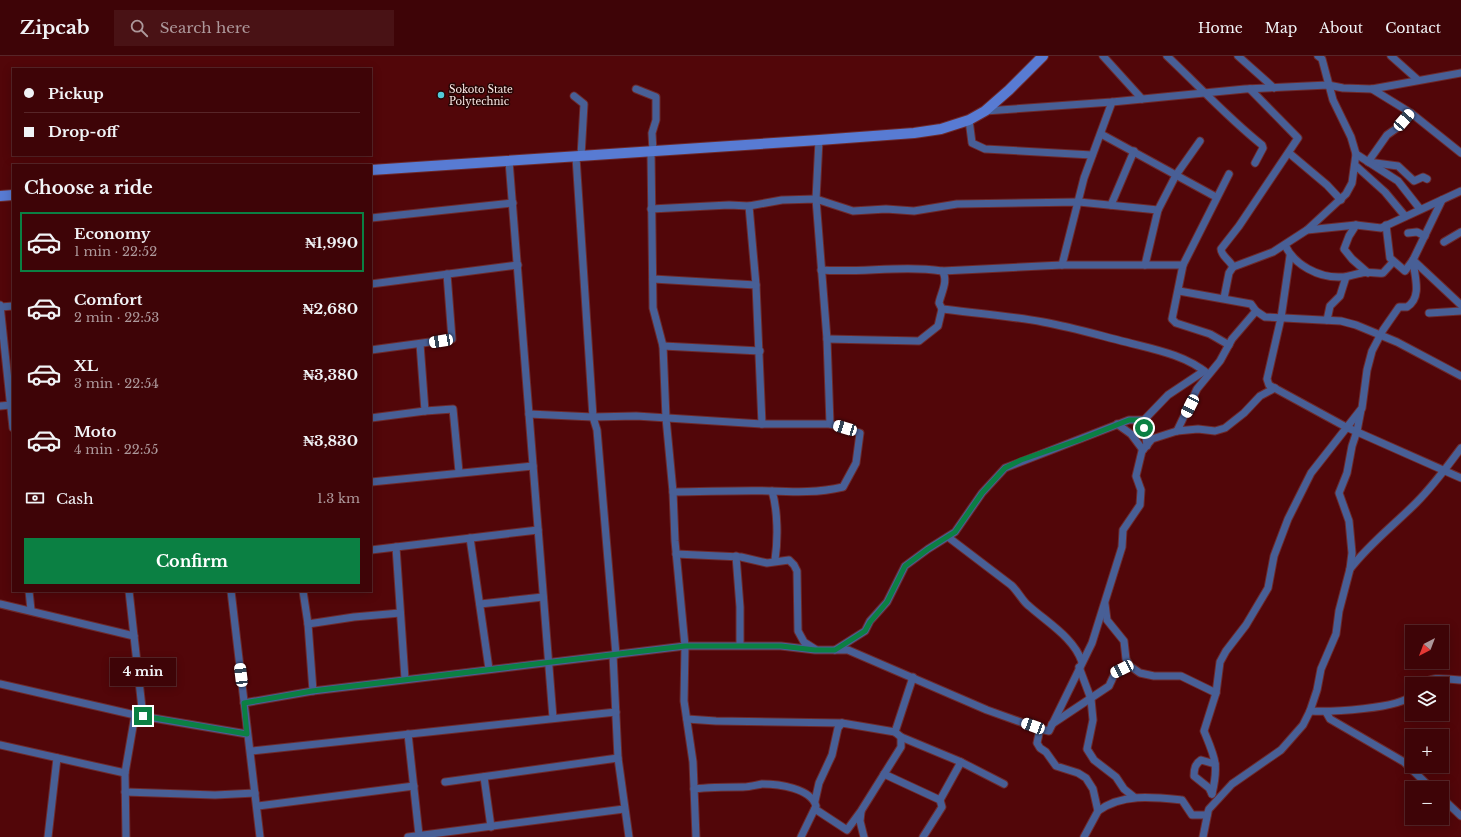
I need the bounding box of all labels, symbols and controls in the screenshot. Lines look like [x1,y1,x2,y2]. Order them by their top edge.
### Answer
search box [114,10,394,46]
text: Zipcab [20,16,90,39]
icon: search [128,17,150,39]
text: Search here [160,18,250,37]
text: Home [1198,19,1243,37]
text: Map [1265,19,1297,37]
text: About [1319,19,1363,37]
text: Contact [1385,19,1441,37]
place label: Sokoto State Polytechnic [449,83,513,108]
text: Pickup [48,84,104,103]
marker: Sokoto State Polytechnic [436,90,446,100]
car [1392,107,1416,133]
text: Drop-off [48,122,118,141]
text: Choose a ride [24,177,153,199]
icon: car [26,224,62,260]
text: Economy [74,224,151,243]
text: ₦1,990 [305,233,358,252]
text: 1 min · 22:52 [74,243,157,260]
icon: car [26,290,62,326]
text: Comfort [74,290,142,309]
text: ₦2,680 [303,299,358,318]
text: 2 min · 22:53 [74,309,159,326]
car [428,333,454,349]
icon: car [26,356,62,392]
text: XL [74,356,98,375]
text: ₦3,380 [303,365,358,384]
text: 3 min · 22:54 [74,375,159,392]
car [1179,393,1201,419]
car [832,419,858,437]
route start [1135,419,1153,437]
icon: car [26,422,62,458]
text: Moto [74,422,116,441]
text: ₦3,830 [303,431,358,450]
text: 4 min · 22:55 [74,441,158,458]
icon: cash [24,487,46,509]
text: Cash [56,489,93,508]
text: 1.3 km [317,490,360,507]
button: Confirm [24,538,360,584]
north arrow [1405,625,1449,669]
map controls [1405,625,1449,825]
callout: 4 min [110,658,176,686]
car [1109,658,1135,680]
car [234,662,248,688]
text: 4 min [123,663,163,680]
button: layers [1405,677,1449,721]
route end [134,707,152,725]
car [1020,716,1046,736]
button: + [1405,729,1449,773]
button: − [1405,781,1449,825]

